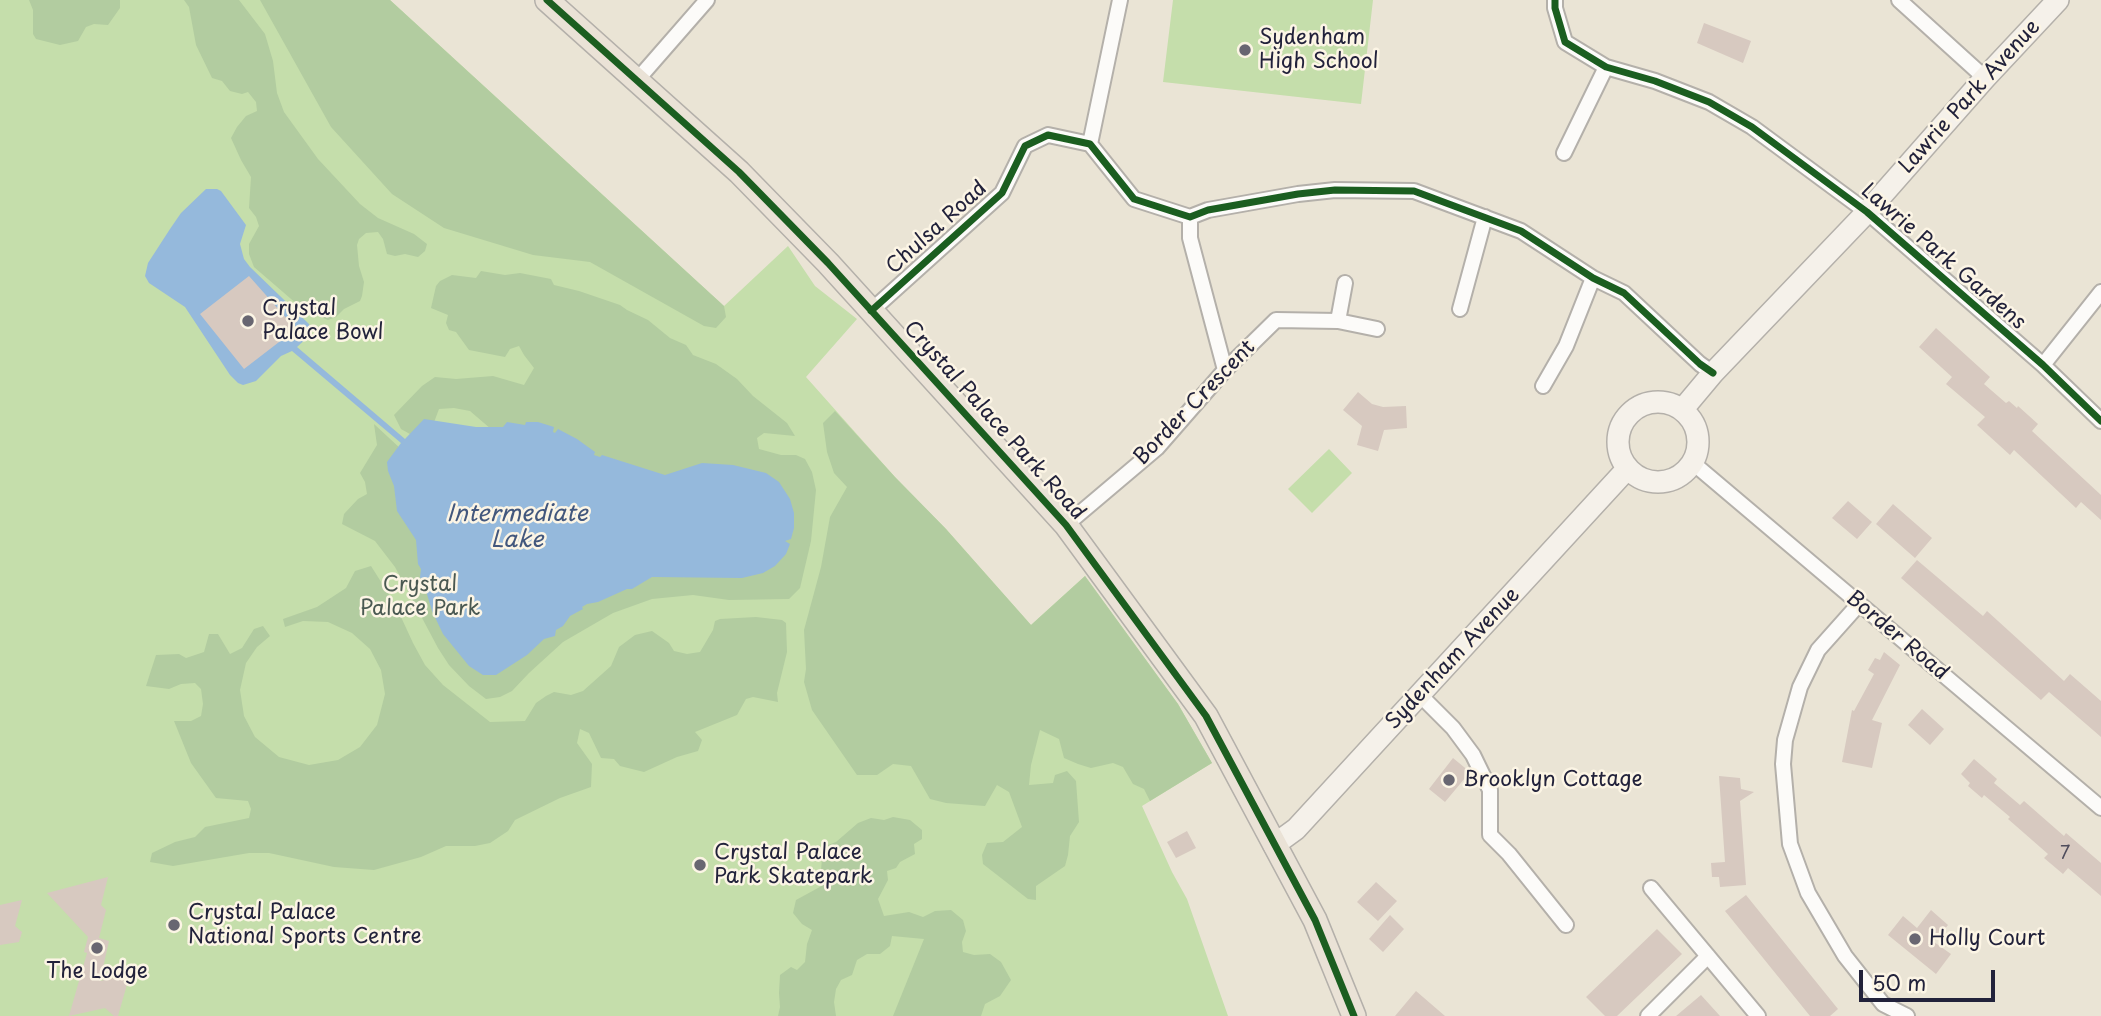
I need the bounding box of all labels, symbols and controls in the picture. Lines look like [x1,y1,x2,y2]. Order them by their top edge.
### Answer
street label: Lawrie Park Avenue [1894,15,2046,179]
place label: Sydenham High School [1259,25,1379,75]
marker: Sydenham High School [1237,42,1253,58]
street label: Chulsa Road [881,176,993,280]
street label: Lawrie Park Gardens [1856,179,2030,335]
place label: Crystal Palace Bowl [262,296,384,346]
marker: Crystal Palace Bowl [240,313,256,329]
street label: Crystal Palace Park Road [898,316,1090,526]
street label: Border Crescent [1129,335,1261,471]
water label: Intermediate Lake [446,501,588,555]
park label: Crystal Palace Park [360,572,480,622]
street label: Sydenham Avenue [1381,583,1525,735]
street label: Border Road [1841,586,1953,686]
place label: Brooklyn Cottage [1463,767,1643,793]
marker: Brooklyn Cottage [1441,772,1457,788]
place label: Crystal Palace Park Skatepark [714,840,873,890]
house number: 7 [2060,843,2070,865]
marker: Crystal Palace Park Skatepark [692,857,708,873]
place label: Crystal Palace National Sports Centre [188,900,422,950]
marker: Crystal Palace National Sports Centre [166,917,182,933]
place label: Holly Court [1929,926,2045,952]
marker: Holly Court [1907,931,1923,947]
marker: The Lodge [89,940,105,956]
scale bar [1863,956,2000,1000]
place label: The Lodge [46,959,148,985]
text: 50 m [1872,966,1926,998]

